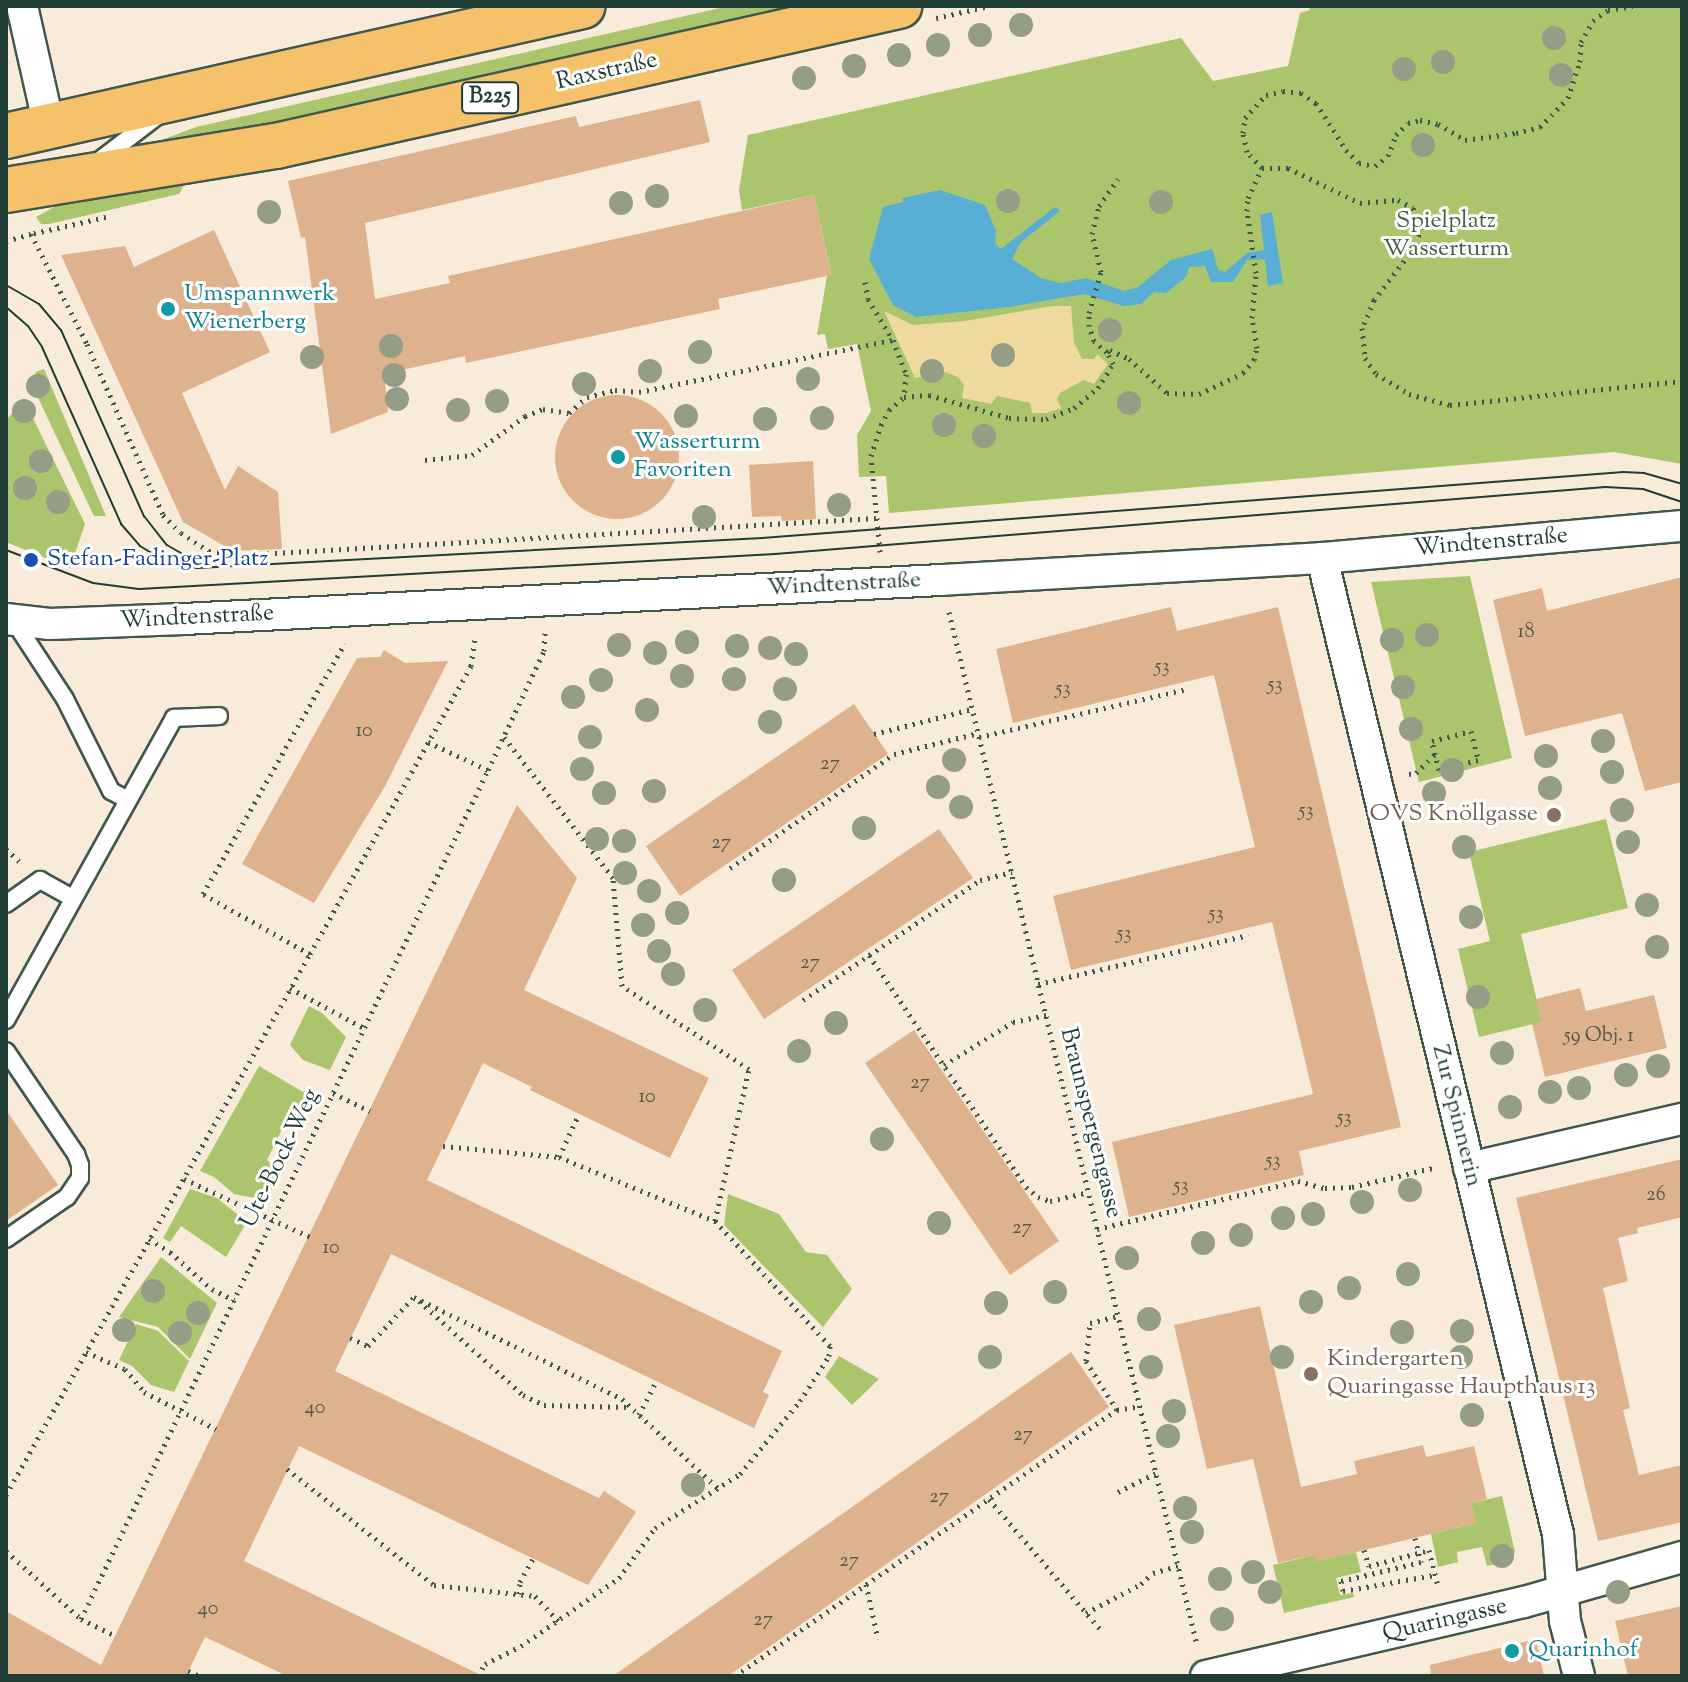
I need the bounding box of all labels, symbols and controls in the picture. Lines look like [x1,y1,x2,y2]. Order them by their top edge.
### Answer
street label: Raxstraße [554,46,660,98]
road number: B225 [460,80,520,116]
park label: Spielplatz Wasserturm [1383,208,1509,264]
place label: Umspannwerk Wienerberg [184,281,335,337]
marker: Umspannwerk Wienerberg [159,300,177,318]
place label: Wasserturm Favoriten [634,429,760,485]
marker: Wasserturm Favoriten [609,448,627,466]
street label: Windtenstraße [1413,522,1569,564]
place label: Stefan-Fadinger-Platz [47,546,268,574]
marker: Stefan-Fadinger-Platz [22,551,40,569]
street label: Windtenstraße [766,567,922,603]
street label: Windtenstraße [119,600,275,636]
house number: 18 [1518,620,1534,644]
house number: 53 [1155,655,1169,679]
house number: 53 [1268,673,1282,697]
house number: 53 [1056,677,1070,701]
house number: 10 [355,719,373,743]
house number: 27 [820,752,840,776]
house number: 53 [1299,799,1313,823]
place label: OVS Knöllgasse [1370,801,1538,829]
marker: OVS Knöllgasse [1545,806,1563,824]
house number: 27 [711,831,731,855]
house number: 53 [1209,902,1223,926]
house number: 53 [1117,922,1131,946]
house number: 27 [800,951,820,975]
house number: 59 Obj. 1 [1564,1024,1634,1048]
street label: Braunspergengasse [1052,1025,1128,1221]
street label: Zur Spinnerin [1424,1042,1488,1190]
house number: 27 [910,1071,930,1095]
street label: Ute-Bock-Weg [235,1085,327,1233]
house number: 10 [638,1085,656,1109]
house number: 53 [1337,1106,1351,1130]
house number: 53 [1266,1149,1280,1173]
house number: 53 [1174,1174,1188,1198]
house number: 26 [1646,1183,1666,1207]
house number: 27 [1012,1216,1032,1240]
house number: 10 [322,1236,340,1260]
place label: Kindergarten Quaringasse Haupthaus 13 [1327,1346,1595,1402]
marker: Kindergarten Quaringasse Haupthaus 13 [1302,1365,1320,1383]
house number: 40 [305,1396,325,1420]
house number: 27 [1013,1423,1033,1447]
house number: 27 [929,1485,949,1509]
house number: 27 [839,1549,859,1573]
street label: Quaringasse [1380,1593,1510,1649]
house number: 40 [198,1597,218,1621]
house number: 27 [753,1608,773,1632]
place label: Quarinhof [1528,1637,1638,1665]
marker: Quarinhof [1503,1642,1521,1660]

